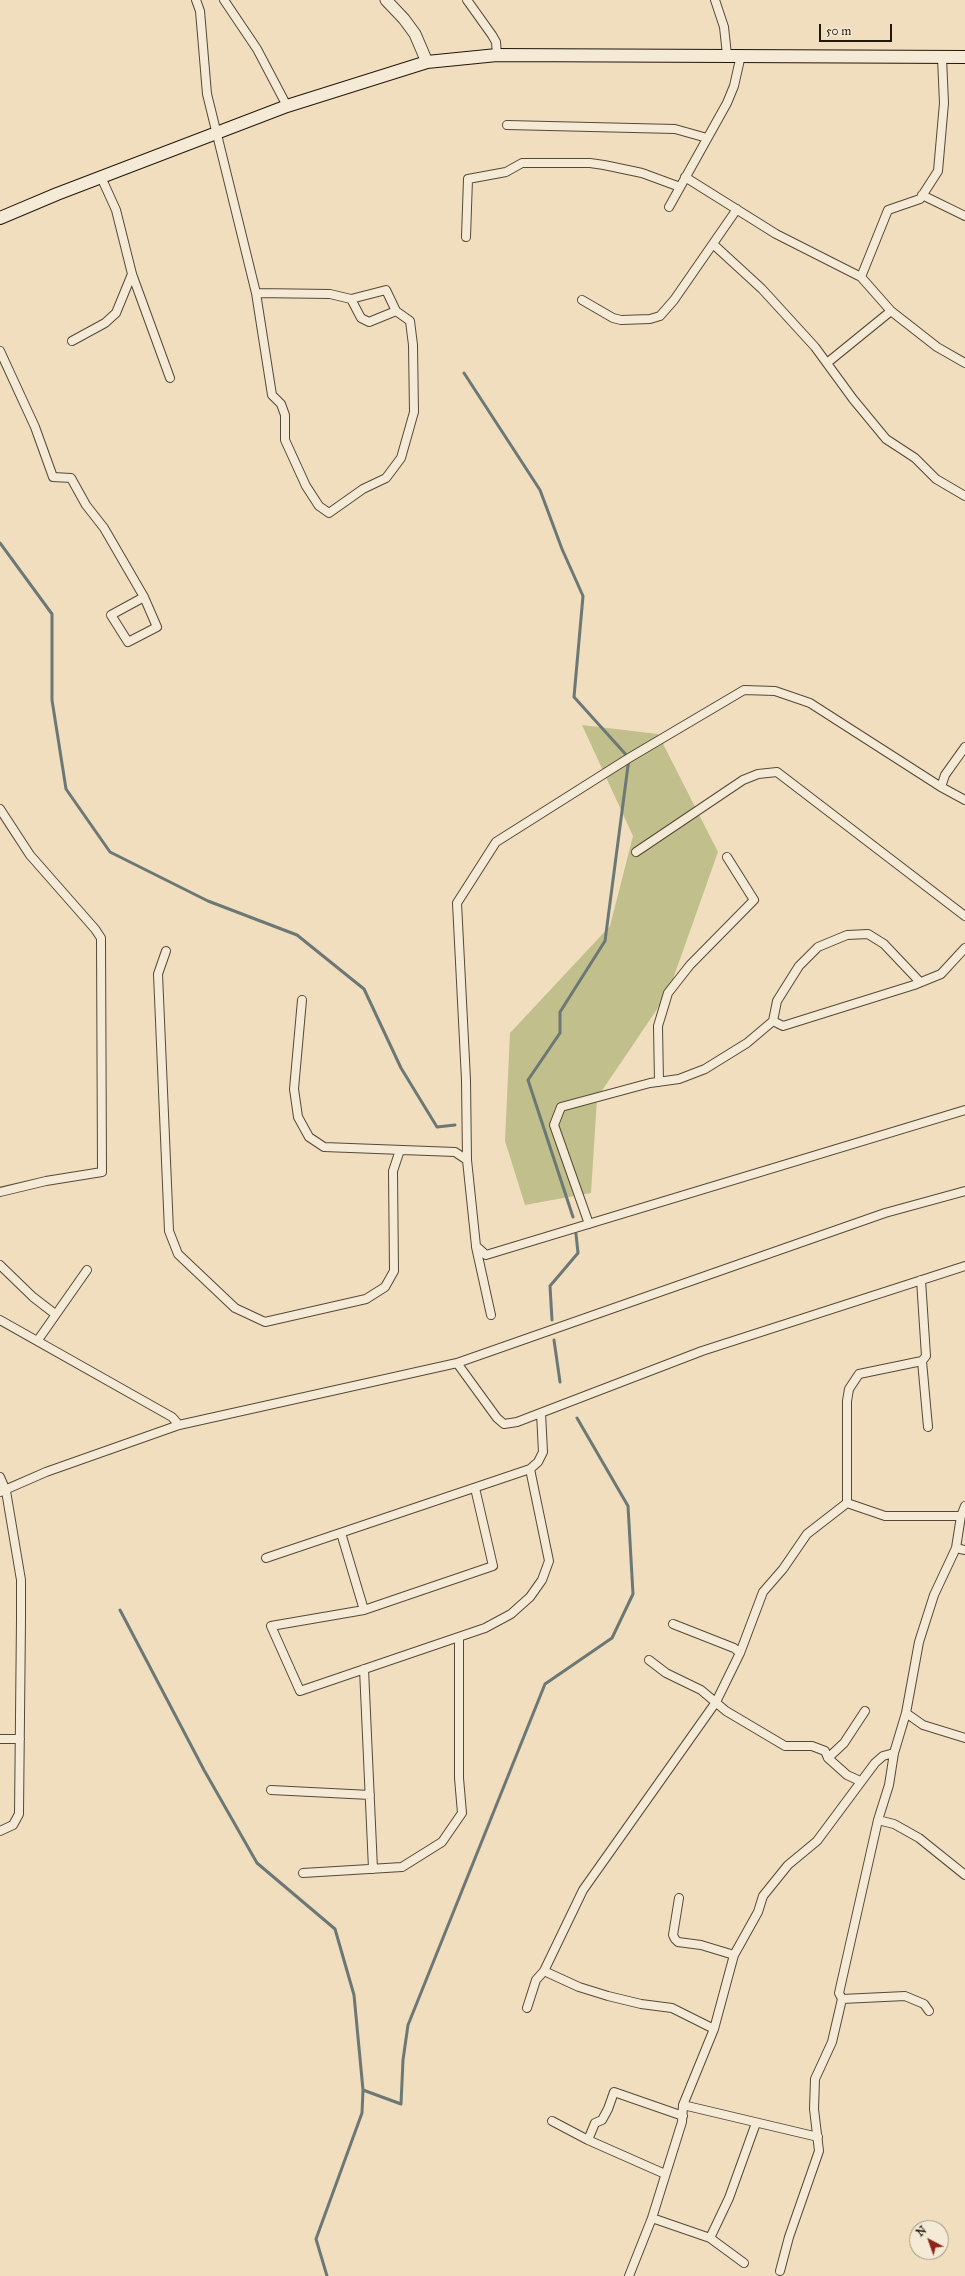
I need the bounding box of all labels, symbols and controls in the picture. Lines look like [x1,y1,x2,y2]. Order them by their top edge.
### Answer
scale bar [821,16,894,42]
text: 50 m [826,24,851,38]
north arrow [909,2220,949,2260]
text: N [914,2223,929,2239]

